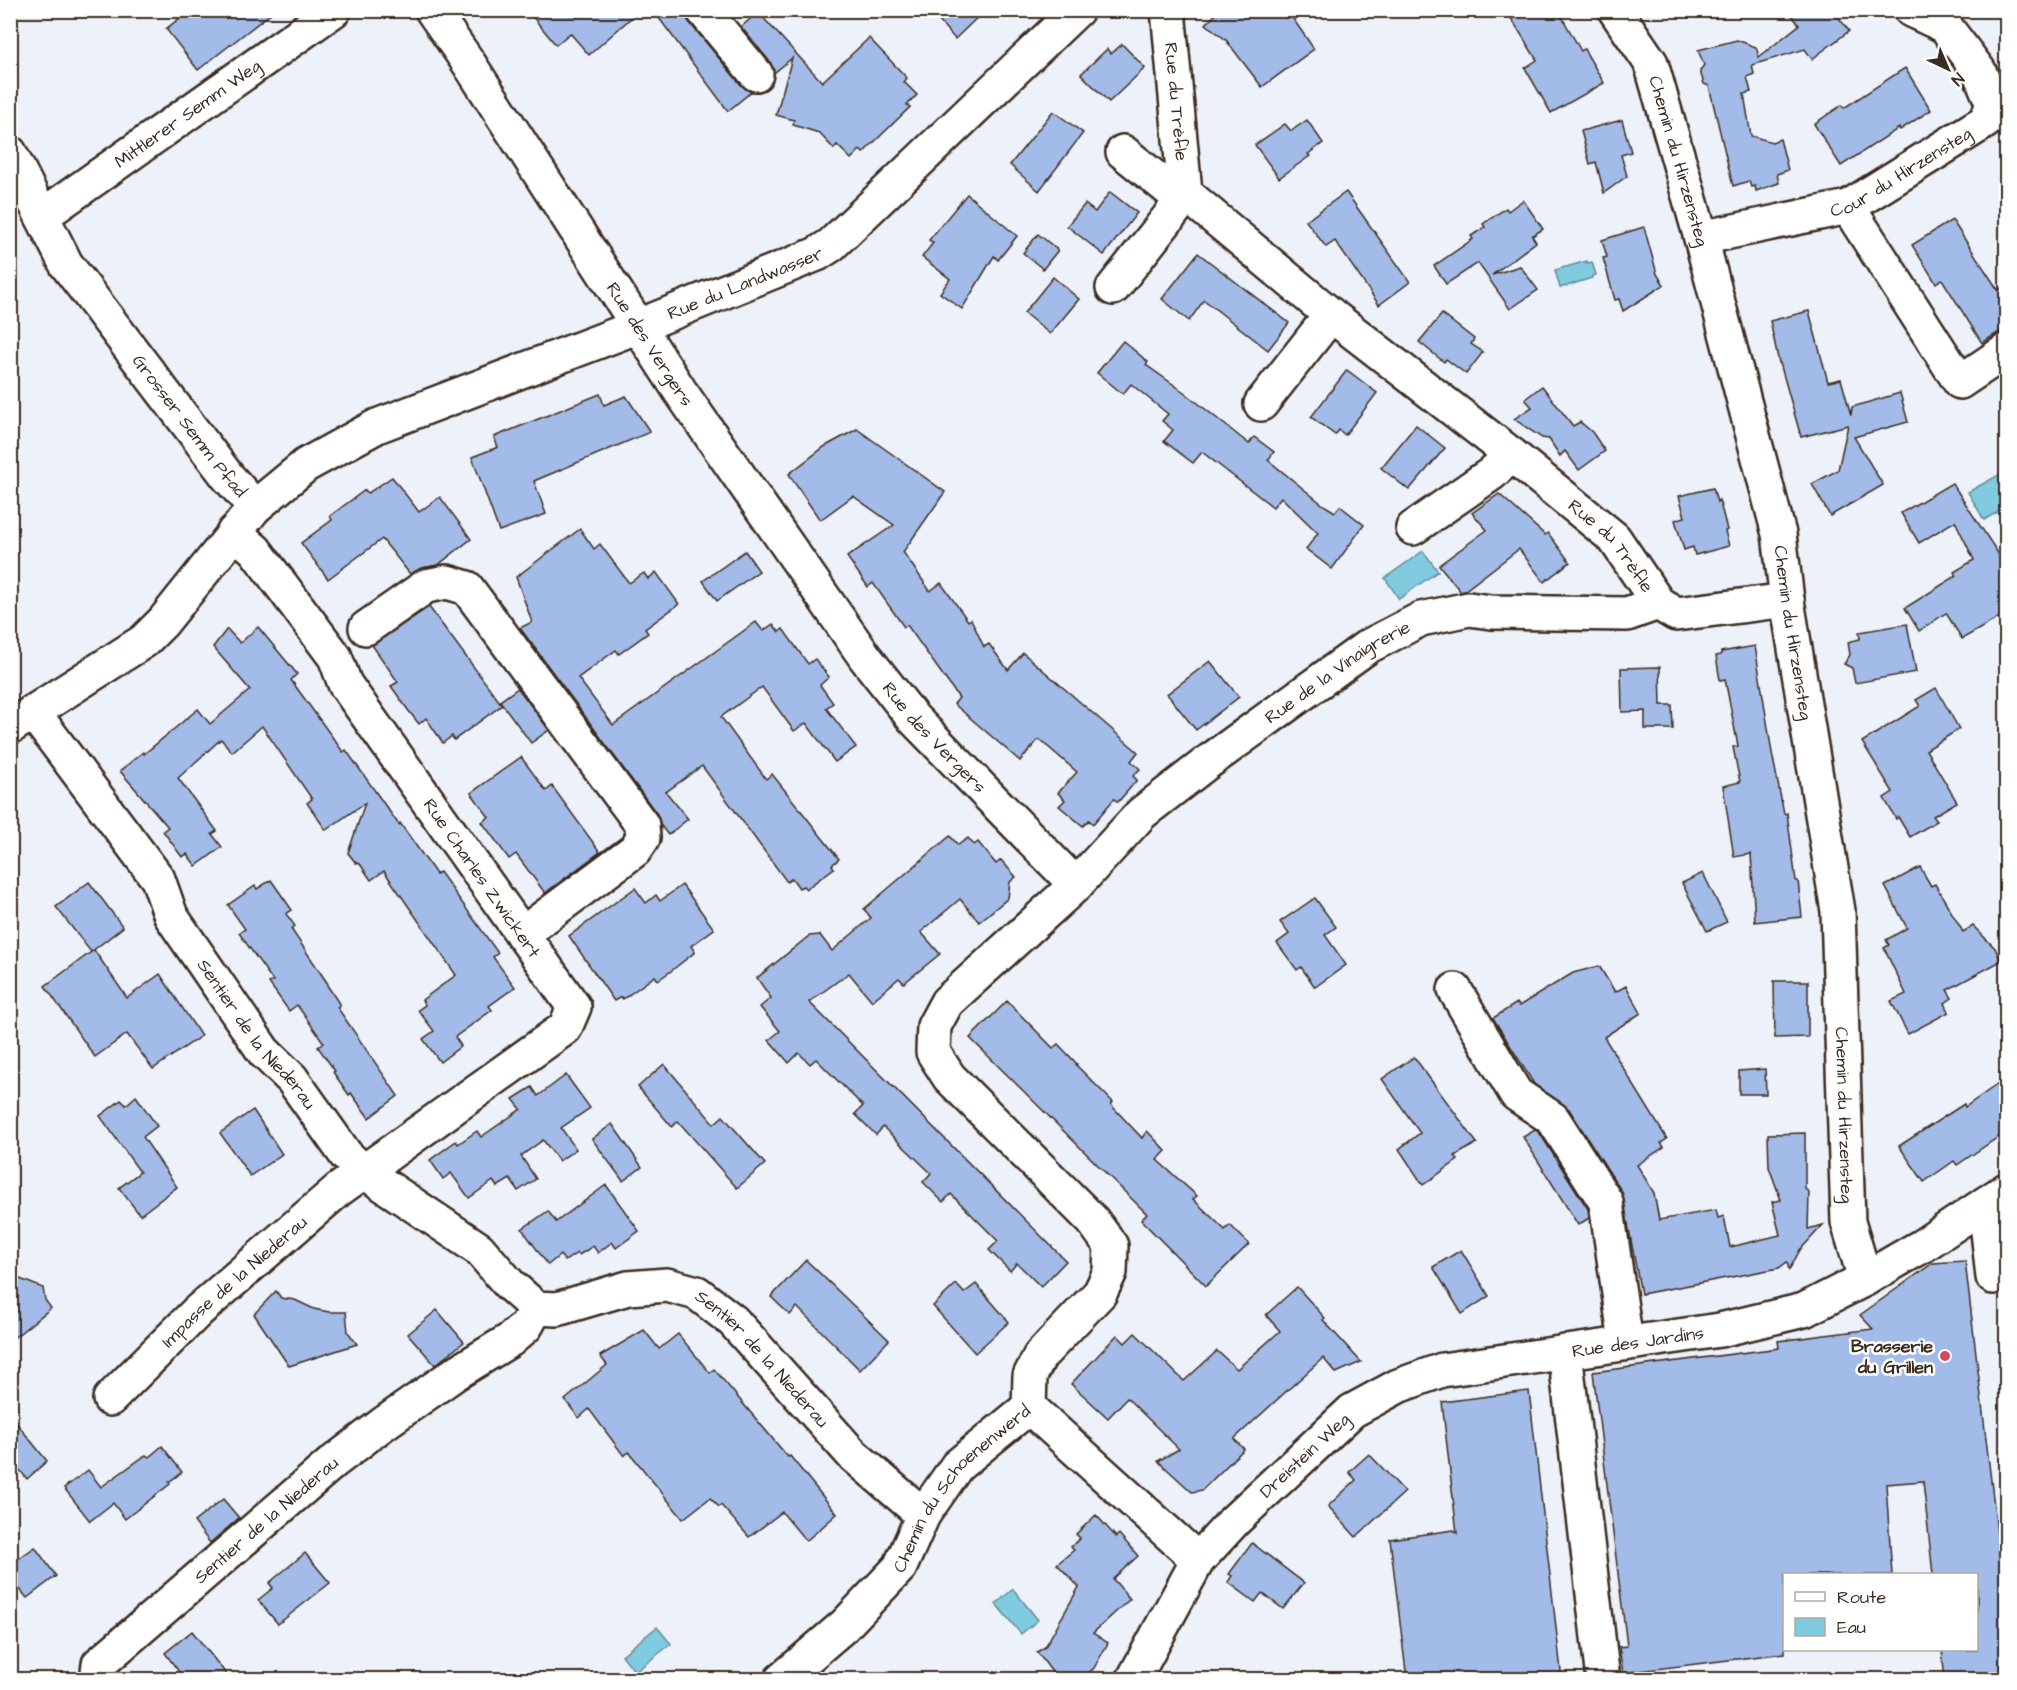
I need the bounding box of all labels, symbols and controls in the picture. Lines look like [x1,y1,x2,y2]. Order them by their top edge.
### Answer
north arrow [1918,39,1978,99]
street label: Rue du Trèfle [1158,41,1194,162]
street label: Mittlerer Semm Weg [109,53,267,174]
text: N [1946,68,1969,90]
street label: Chemin du Hirzensteg [1642,73,1715,250]
street label: Cour du Hirzensteg [1828,121,1977,223]
street label: Rue du Landwasser [664,241,829,326]
street label: Rue des Vergers [600,278,699,412]
street label: Grosser Semm Pfad [126,349,253,503]
street label: Rue du Trèfle [1563,494,1659,598]
street label: Chemin du Hirzensteg [1767,544,1819,722]
street label: Rue de la Vinaigrerie [1260,615,1415,730]
street label: Rue des Vergers [876,677,992,799]
street label: Rue Charles Zwickert [417,794,547,964]
street label: Sentier de la Niederau [191,954,322,1115]
street label: Chemin du Hirzensteg [1829,1026,1859,1204]
street label: Impasse de la Niederau [156,1210,313,1354]
street label: Sentier de la Niederau [690,1284,835,1433]
street label: Rue des Jardins [1570,1320,1706,1364]
place label: Brasserie du Grillen [1851,1334,1933,1380]
marker: Brasserie du Grillen [1938,1349,1952,1363]
street label: Chemin du Schoenenwerd [887,1399,1036,1577]
street label: Dreistein Weg [1254,1407,1356,1504]
street label: Sentier de la Niederau [189,1450,344,1590]
legend [1783,1573,1978,1651]
text: Route [1837,1585,1886,1610]
text: Eau [1837,1615,1866,1640]

